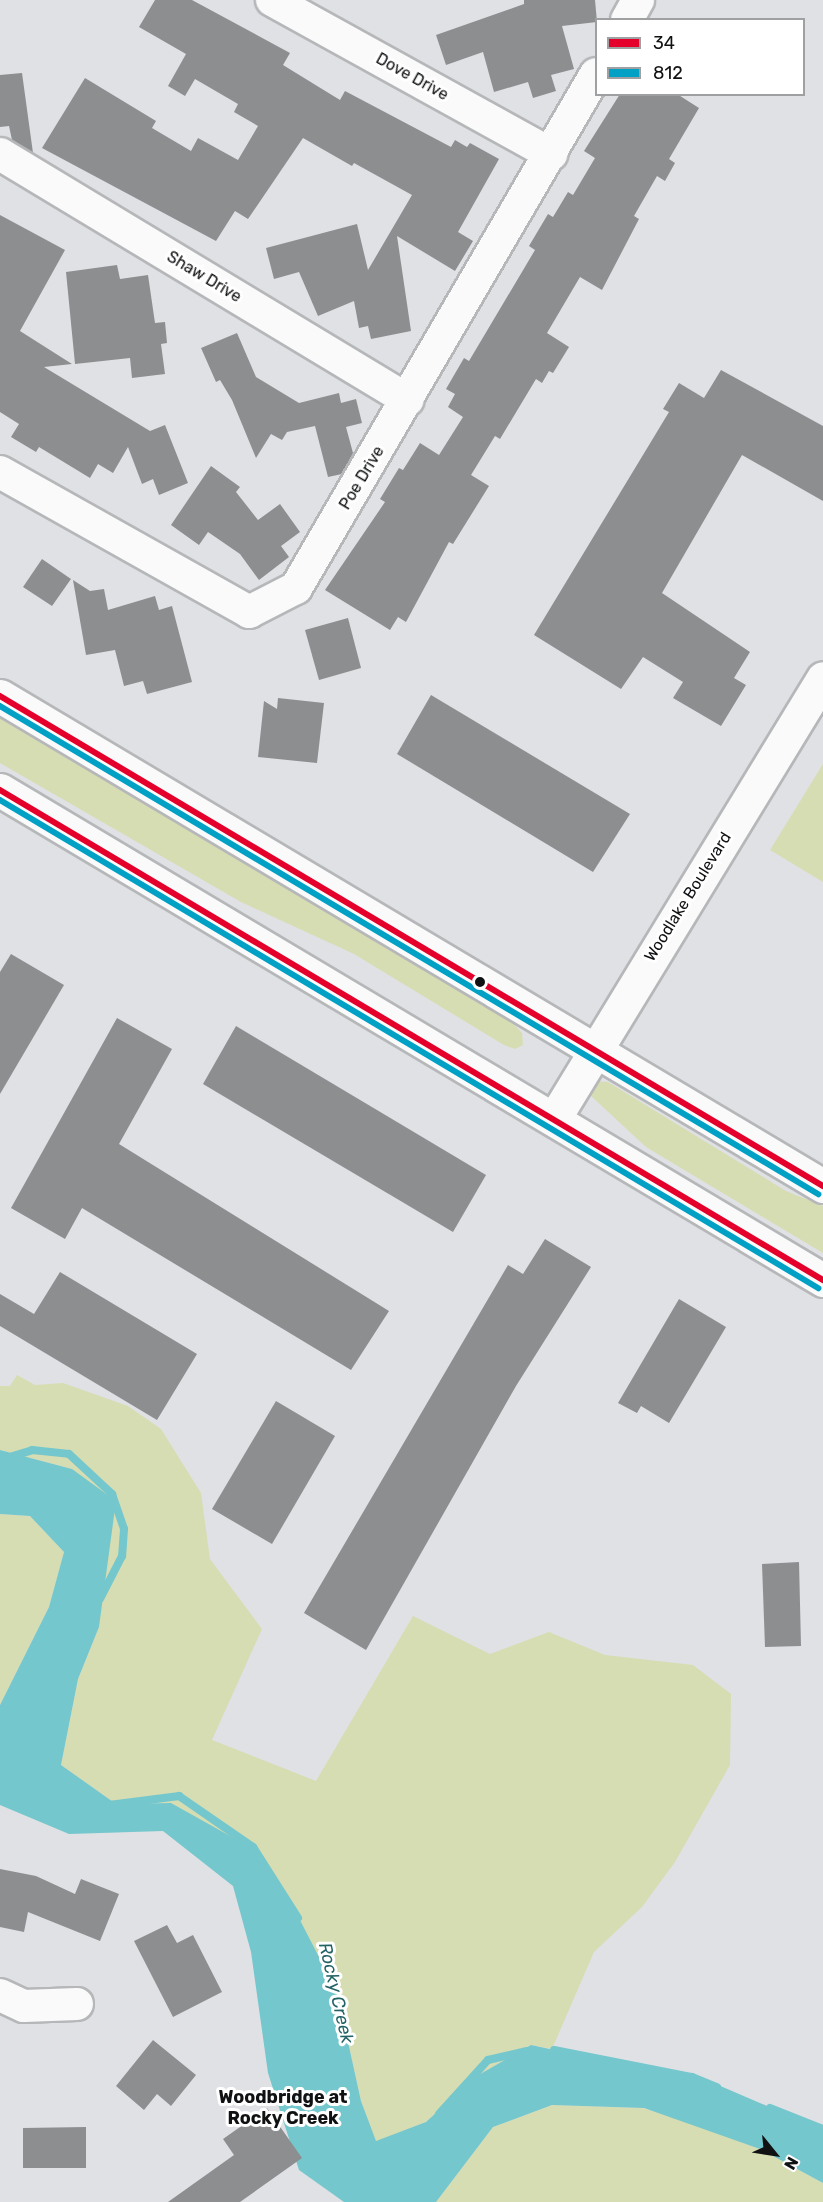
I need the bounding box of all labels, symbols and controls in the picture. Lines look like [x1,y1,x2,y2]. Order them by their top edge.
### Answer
legend [595,18,805,96]
text: 34 [653,32,675,54]
street label: Dove Drive [372,49,452,105]
text: 812 [653,62,683,84]
street label: Shaw Drive [163,247,245,307]
street label: Poe Drive [336,443,388,513]
street label: Woodlake Boulevard [640,829,736,965]
unlabelled marker [474,976,486,988]
water label: Rocky Creek [314,1940,358,2046]
district label: Woodbridge at Rocky Creek [219,2087,347,2130]
north arrow [745,2124,805,2184]
text: N [780,2154,802,2173]

